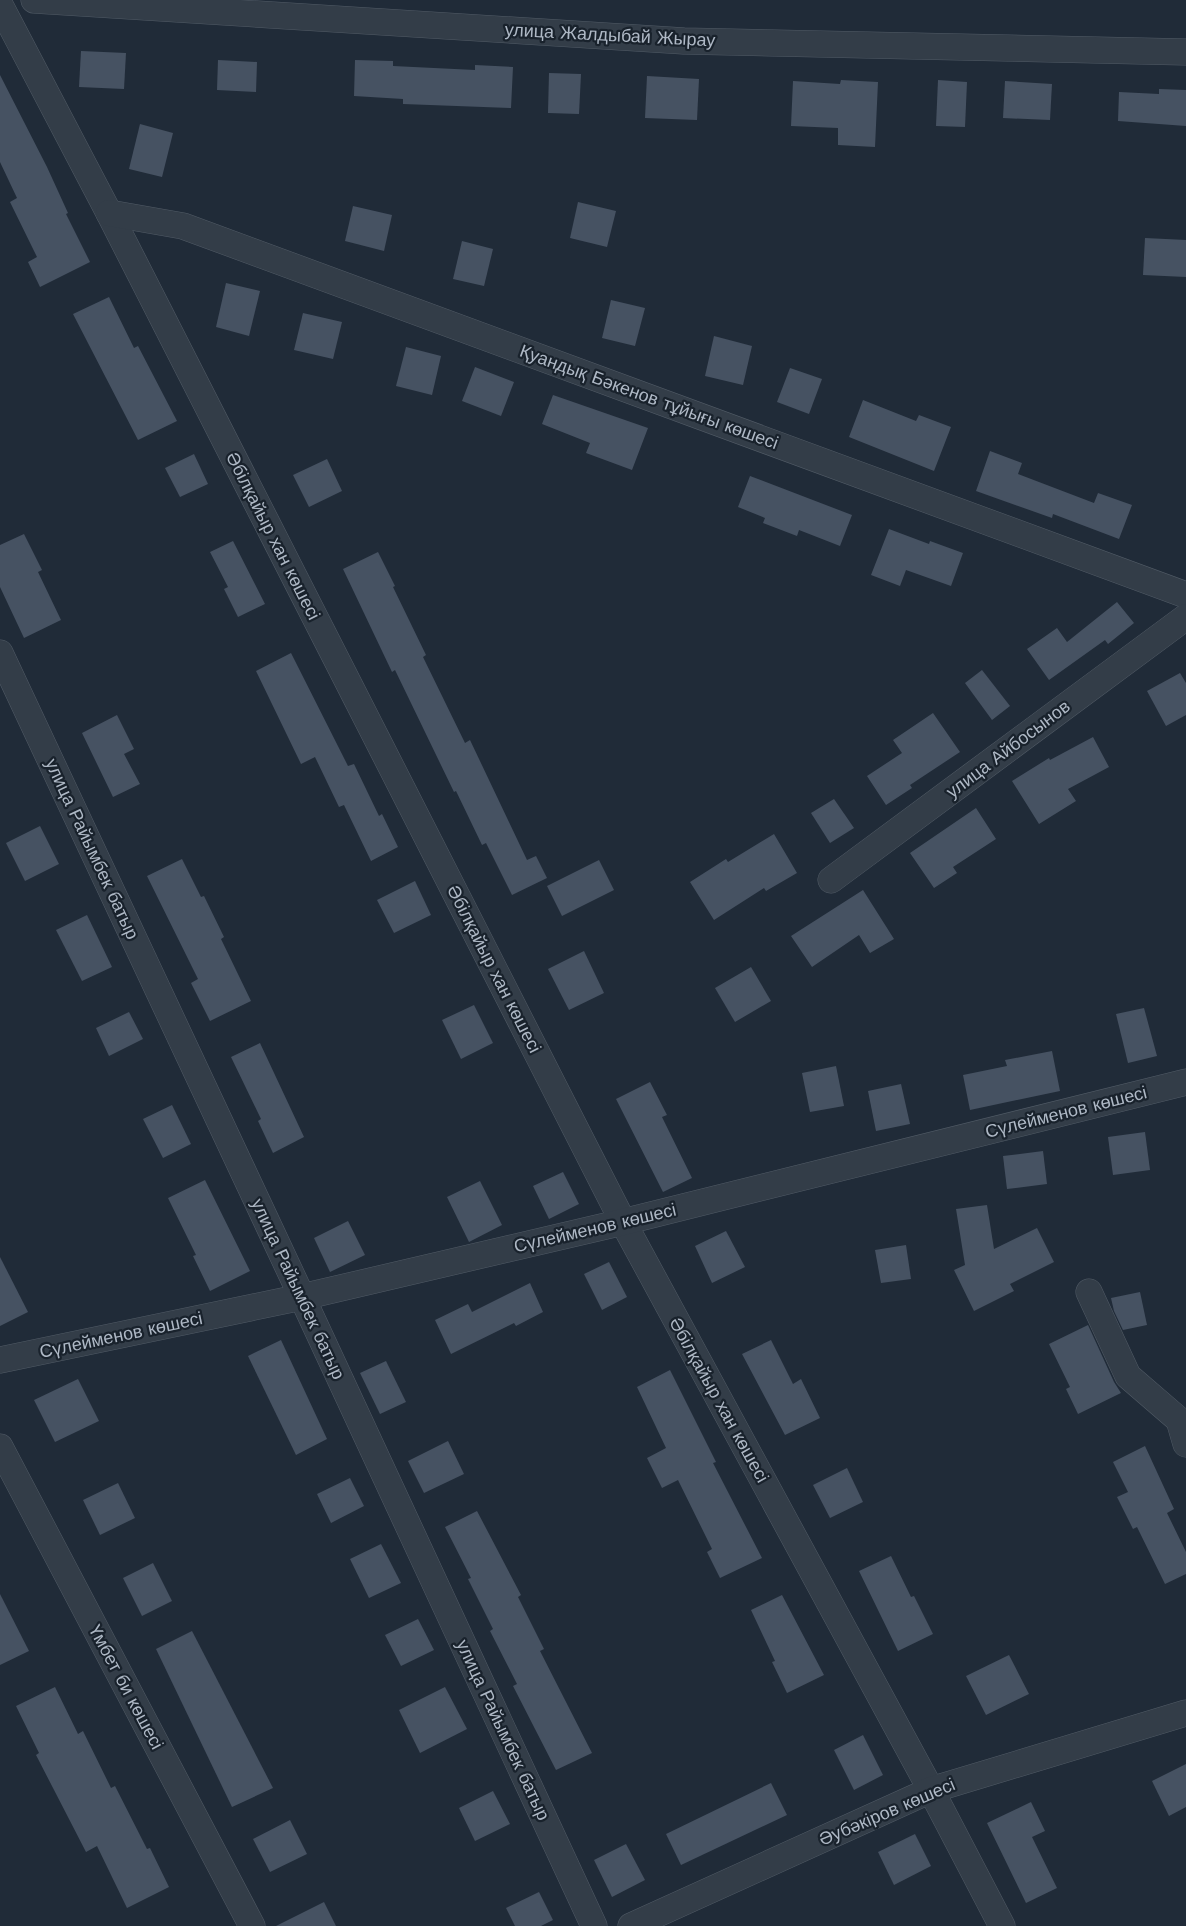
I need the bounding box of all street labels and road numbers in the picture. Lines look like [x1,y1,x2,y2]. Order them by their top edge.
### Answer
street label: улица Жалдыбай Жырау [504,18,716,51]
street label: Қуандық Бәкенов тұйығы көшесі [517,340,781,453]
street label: Әбілқайыр хан көшесі [222,448,325,623]
street label: улица Айбосынов [942,695,1074,802]
street label: улица Райымбек батыр [41,755,144,943]
street label: Әбілқайыр хан көшесі [443,881,546,1056]
street label: Сүлейменов көшесі [983,1081,1149,1142]
street label: улица Райымбек батыр [247,1195,350,1383]
street label: Сүлейменов көшесі [512,1199,678,1256]
street label: Сүлейменов көшесі [38,1307,204,1362]
street label: Әбілқайыр хан көшесі [665,1313,774,1486]
street label: Үмбет би көшесі [85,1621,168,1753]
street label: улица Райымбек батыр [452,1636,555,1824]
street label: Әубәкіров көшесі [816,1773,958,1850]

